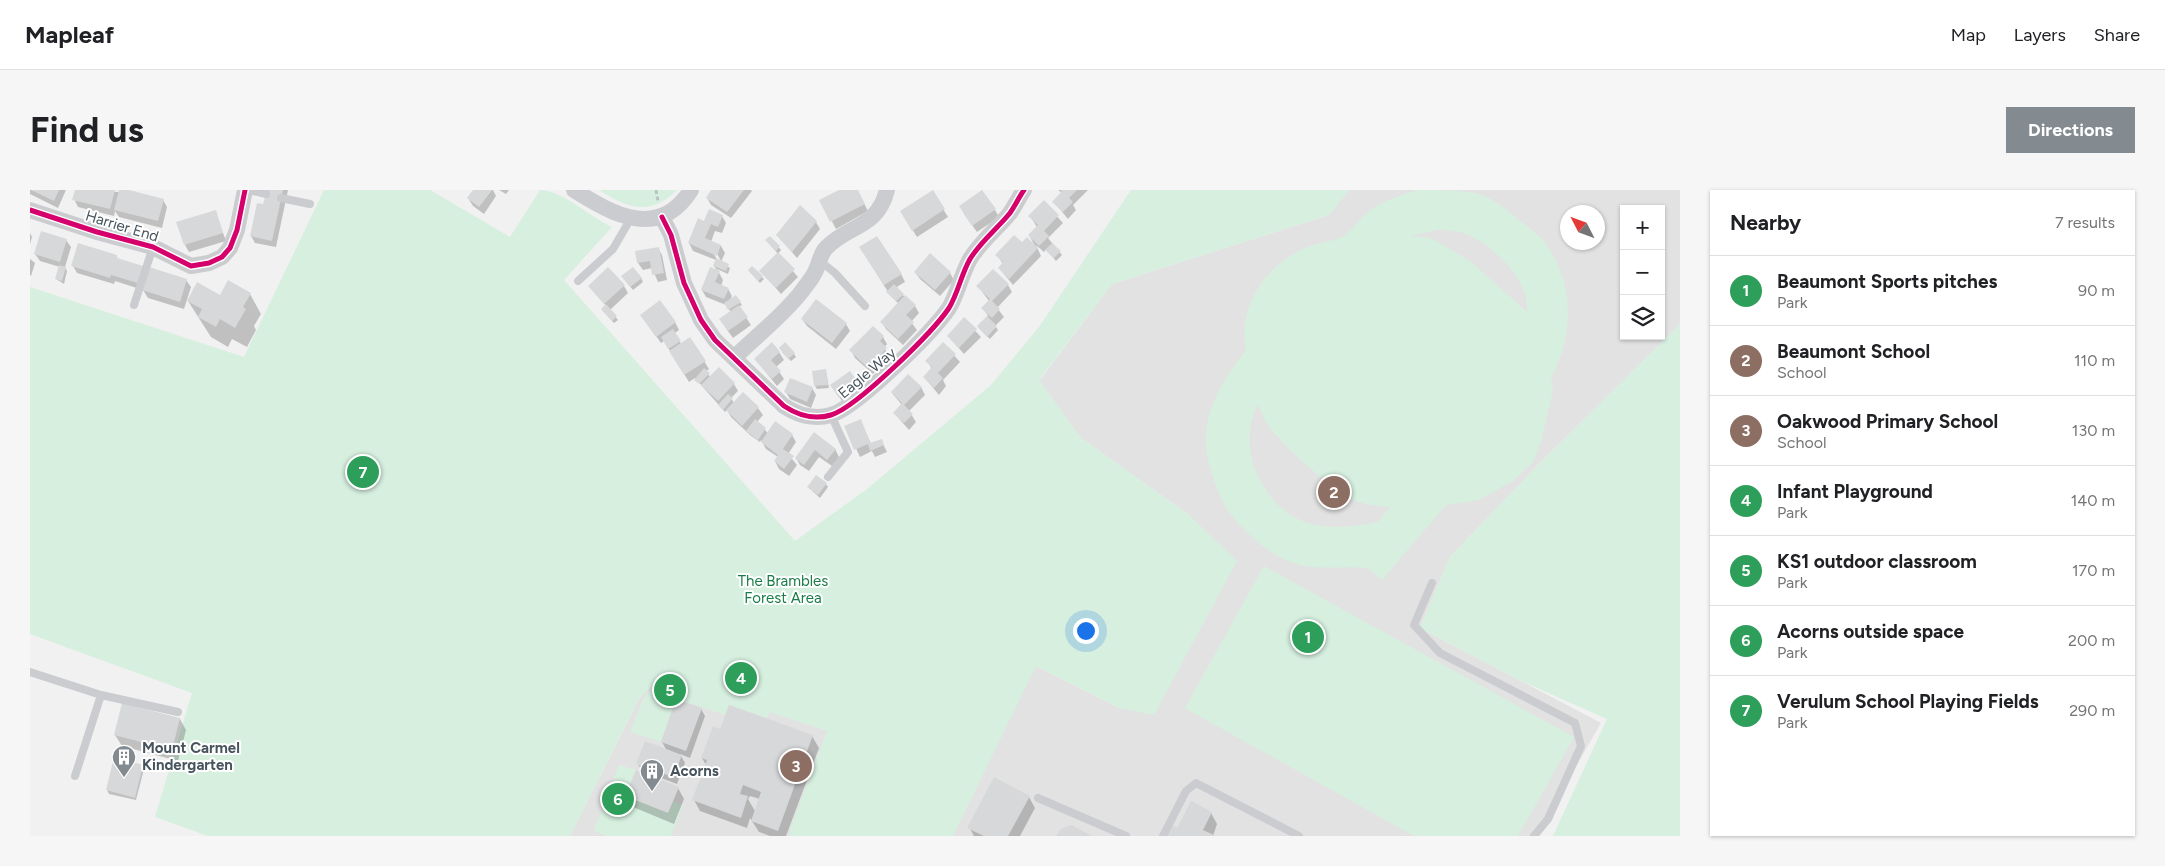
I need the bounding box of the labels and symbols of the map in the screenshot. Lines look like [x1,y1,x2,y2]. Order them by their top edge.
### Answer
north arrow [1560,205,1605,250]
street label: Harrier End [83,206,161,246]
street label: Eagle Way [834,344,900,402]
pin: 7 [347,453,379,491]
pin: 2 [1318,473,1350,511]
park label: The Brambles Forest Area [738,572,828,607]
your location [1073,618,1099,644]
pin: 1 [1292,618,1324,656]
pin: 4 [725,659,757,697]
pin: 5 [654,671,686,709]
place label: Mount Carmel Kindergarten [142,739,240,774]
building icon: Mount Carmel Kindergarten [111,744,137,778]
pin: 3 [780,747,812,785]
building icon: Acorns [639,758,665,792]
place label: Acorns [670,762,719,780]
pin: 6 [602,780,634,818]

